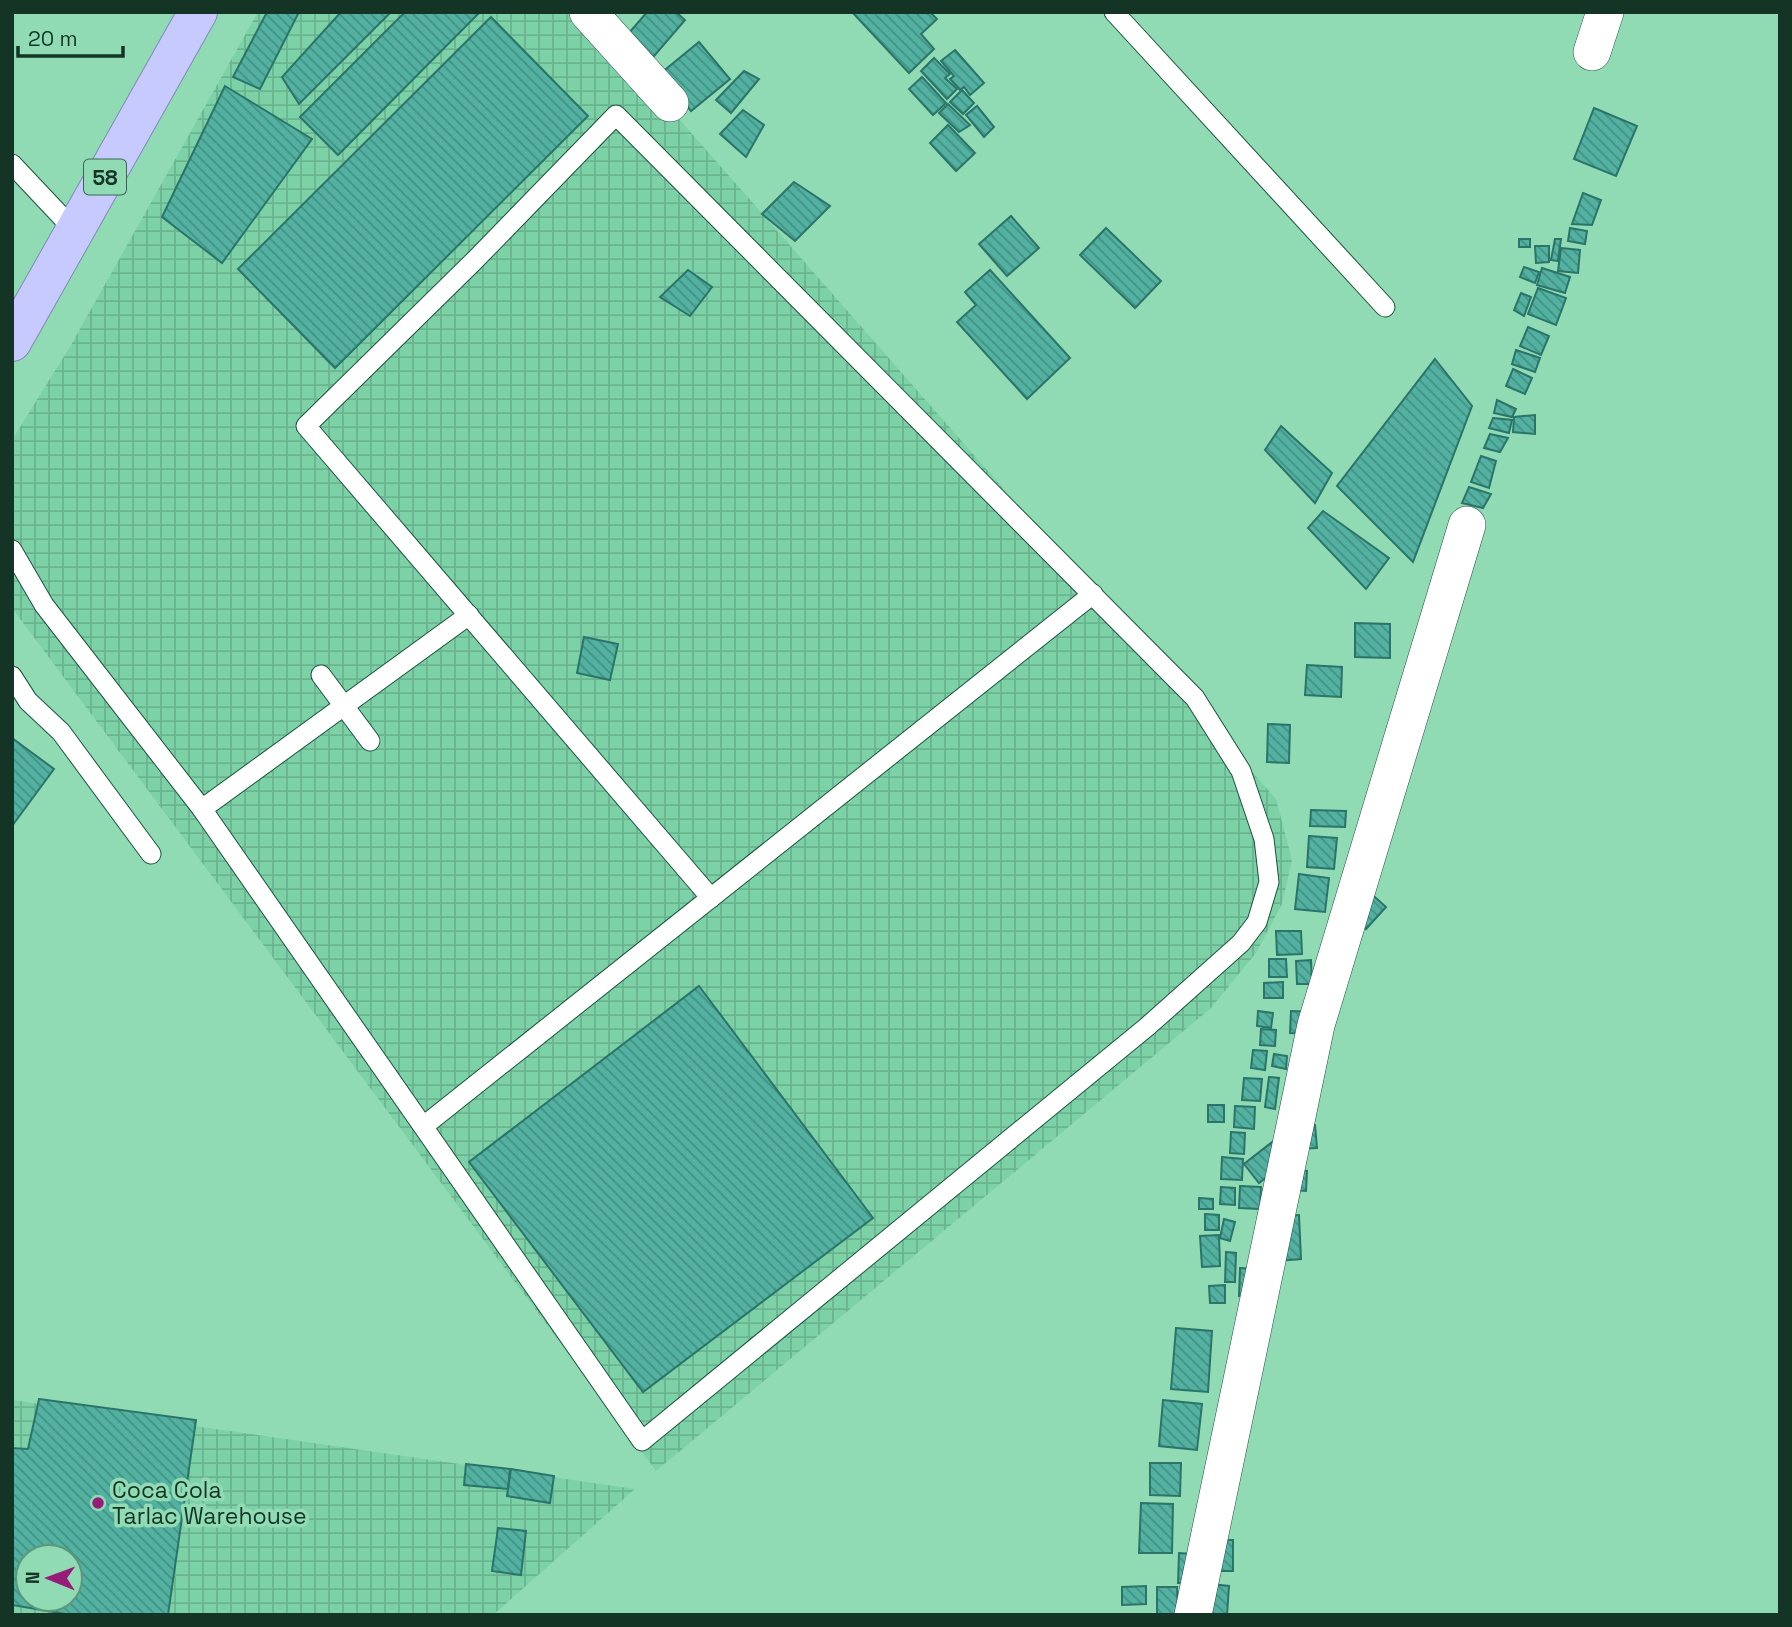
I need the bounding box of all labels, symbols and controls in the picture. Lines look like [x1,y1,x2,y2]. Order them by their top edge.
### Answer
scale bar [18,14,122,58]
text: 20 m [28,25,78,52]
road number: 58 [84,160,126,194]
place label: Coca Cola Tarlac Warehouse [112,1475,307,1531]
marker: Coca Cola Tarlac Warehouse [90,1495,106,1511]
north arrow [14,1543,84,1613]
text: N [20,1571,45,1584]

